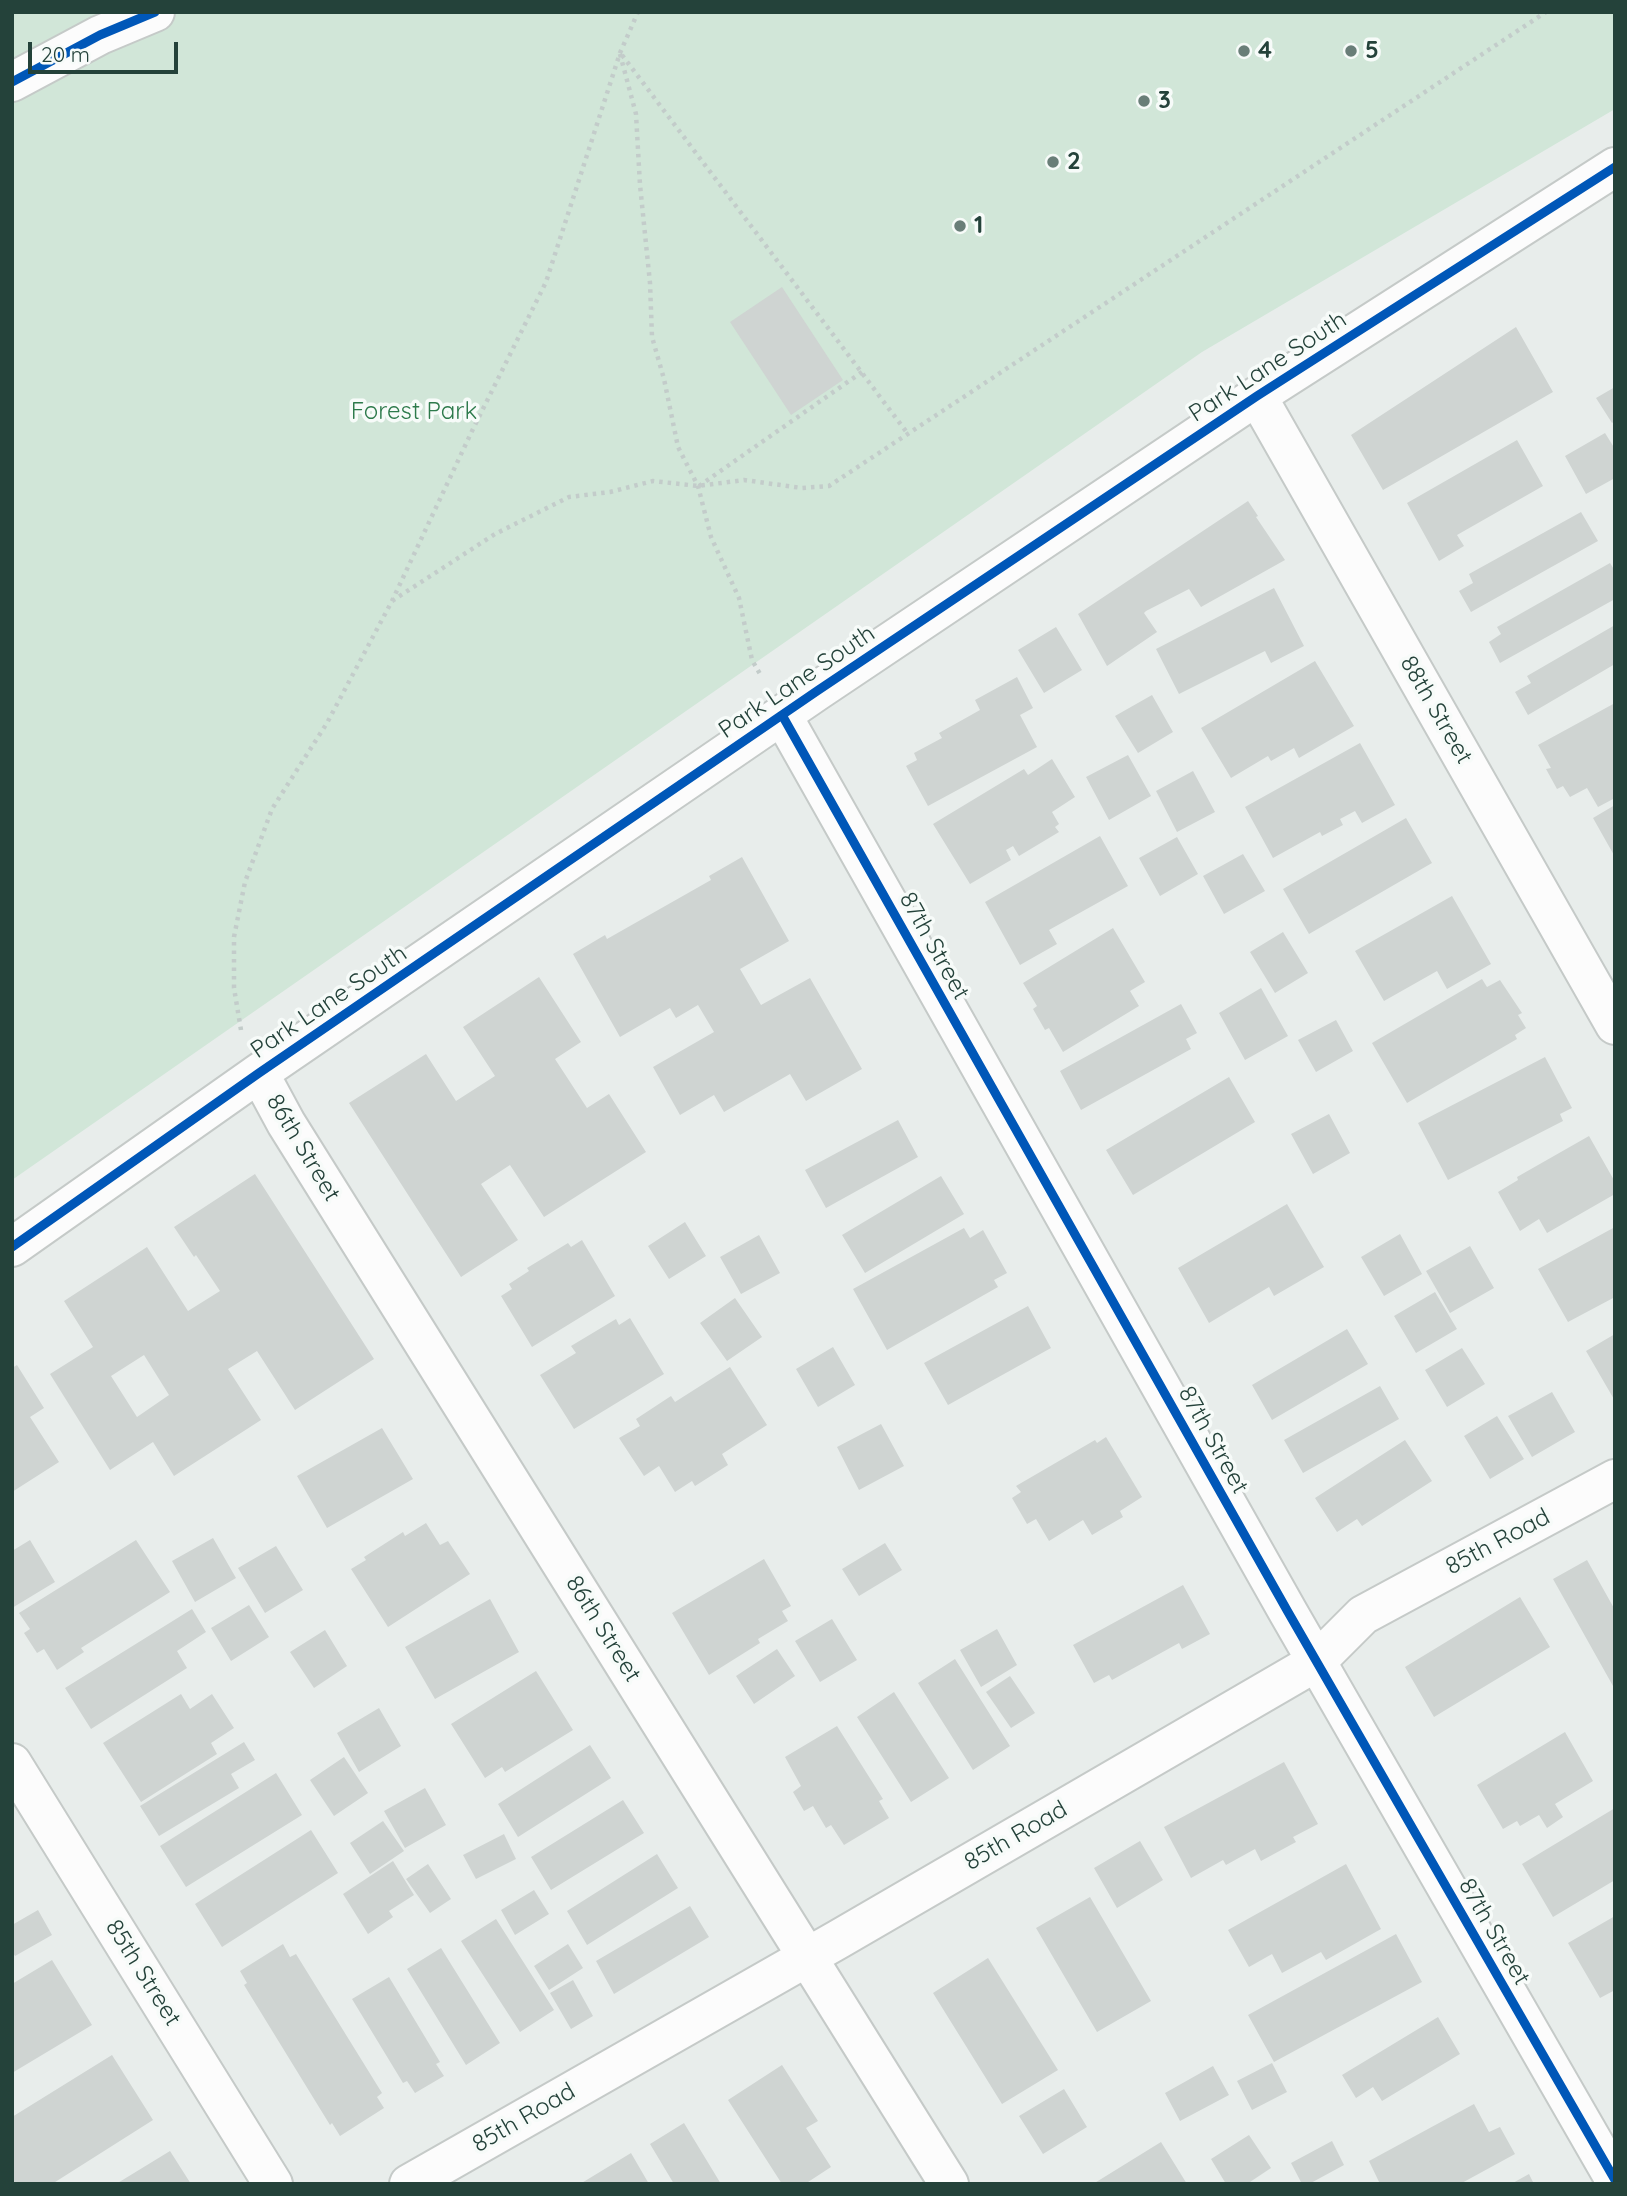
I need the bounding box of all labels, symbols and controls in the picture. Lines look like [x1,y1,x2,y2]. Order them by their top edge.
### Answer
scale bar [32,28,182,72]
place label: 4 [1258,37,1272,65]
place label: 5 [1365,37,1379,65]
text: 20 m [41,41,90,67]
marker: 4 [1236,43,1252,59]
marker: 5 [1343,43,1359,59]
place label: 3 [1158,87,1171,115]
marker: 3 [1136,93,1152,109]
place label: 2 [1067,148,1081,176]
marker: 2 [1045,154,1061,170]
place label: 1 [974,212,983,240]
marker: 1 [952,218,968,234]
street label: Park Lane South [1184,305,1352,429]
park label: Forest Park [351,398,477,426]
street label: Park Lane South [713,619,881,745]
street label: 88th Street [1394,651,1478,769]
street label: 87th Street [893,887,975,1005]
street label: Park Lane South [245,939,413,1065]
street label: 86th Street [260,1089,346,1207]
street label: 87th Street [1172,1381,1254,1499]
street label: 85th Road [1441,1503,1555,1581]
street label: 86th Street [559,1571,647,1687]
street label: 85th Road [959,1795,1073,1877]
street label: 87th Street [1452,1874,1536,1990]
street label: 85th Street [99,1915,187,2031]
street label: 85th Road [467,2077,581,2159]

